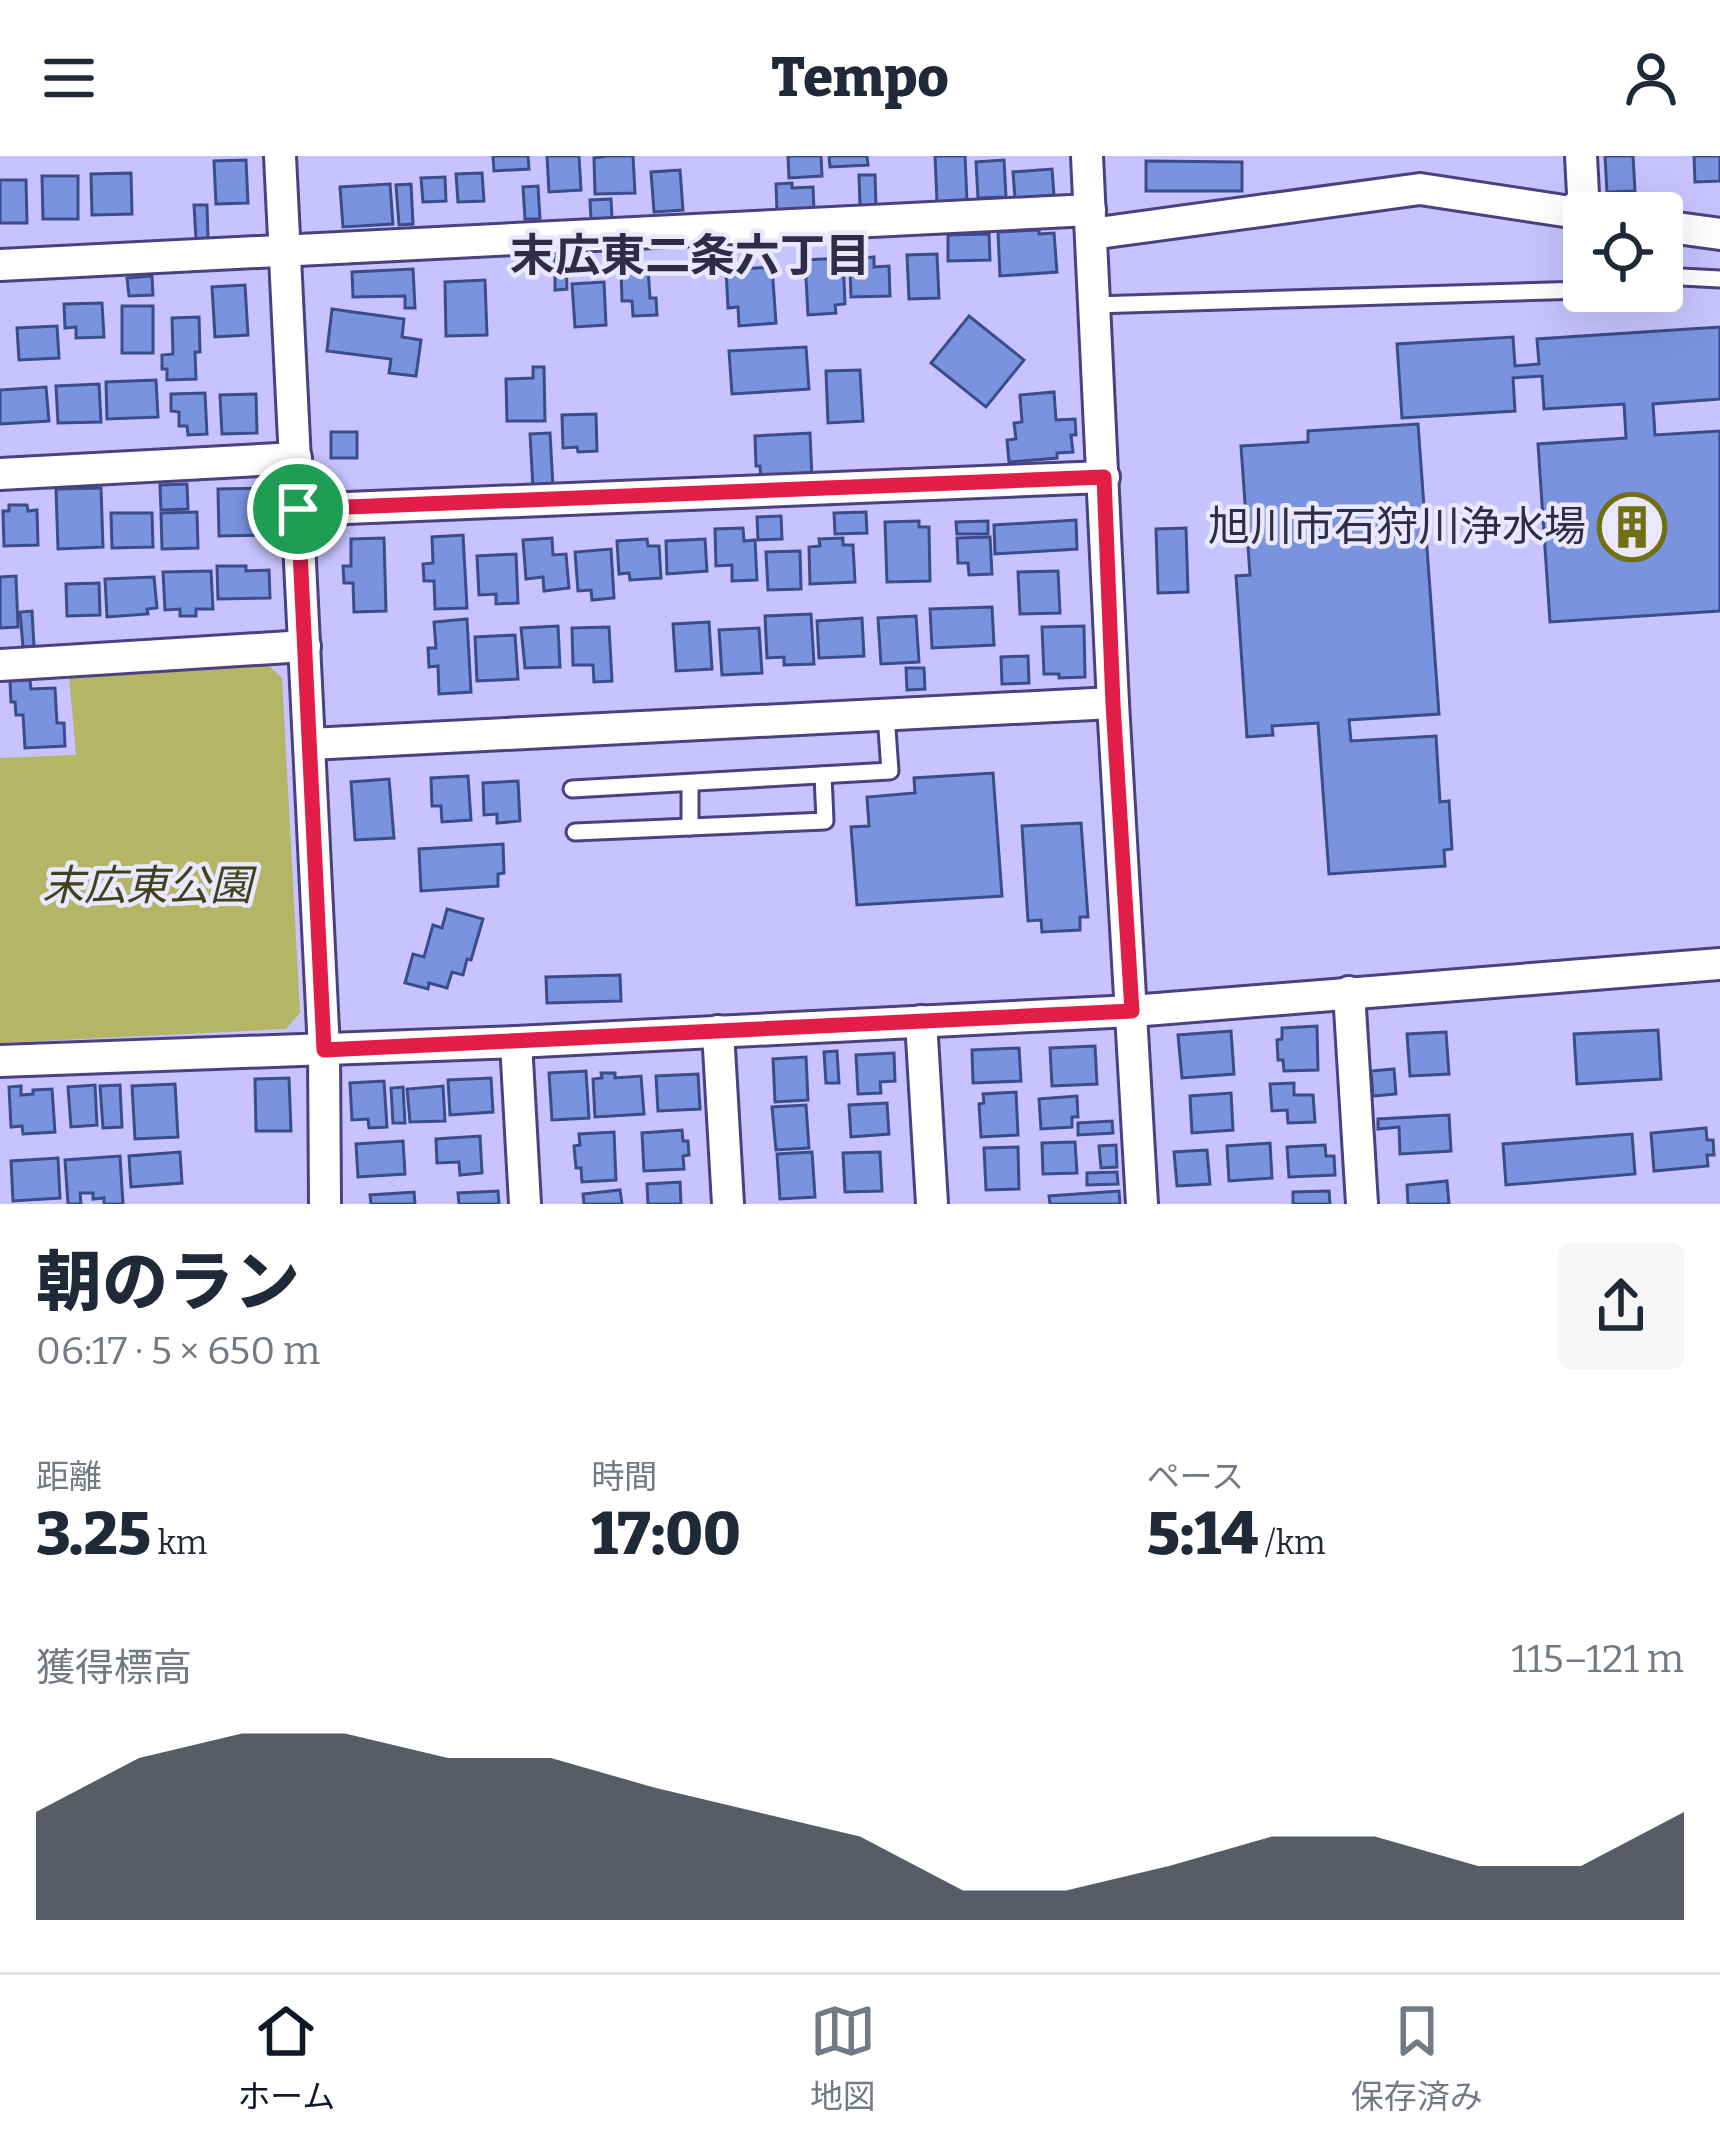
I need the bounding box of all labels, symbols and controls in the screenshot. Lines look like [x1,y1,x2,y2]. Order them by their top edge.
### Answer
icon: menu [36,45,102,111]
icon: person [1618,45,1684,111]
text: Tempo [771,46,949,110]
map controls [1563,192,1683,312]
button: locate [1563,192,1683,312]
district label: 末広東二条六丁目 [510,229,870,283]
pin [247,458,349,560]
icon: arrive [265,476,331,542]
building icon: 旭川市石狩川浄水場 [1597,492,1667,562]
place label: 旭川市石狩川浄水場 [1208,502,1586,552]
park label: 末広東公園 [42,861,257,911]
text: 朝のラン [36,1243,300,1322]
button: share [1558,1243,1684,1369]
text: 06:17 · 5 × 650 m [36,1328,320,1374]
text: 距離 [36,1457,102,1497]
text: 時間 [591,1457,657,1497]
text: ペース [1147,1457,1244,1497]
text: 3.25 [36,1498,151,1570]
text: 17:00 [591,1498,741,1570]
text: 5:14 [1147,1498,1258,1570]
text: km [151,1523,207,1563]
text: /km [1258,1523,1325,1563]
text: 115–121 m [1511,1636,1684,1682]
text: 獲得標高 [36,1645,192,1691]
tab: ホーム [237,1998,335,2118]
tab: 地図 [810,1998,876,2118]
tab: 保存済み [1351,1998,1483,2118]

